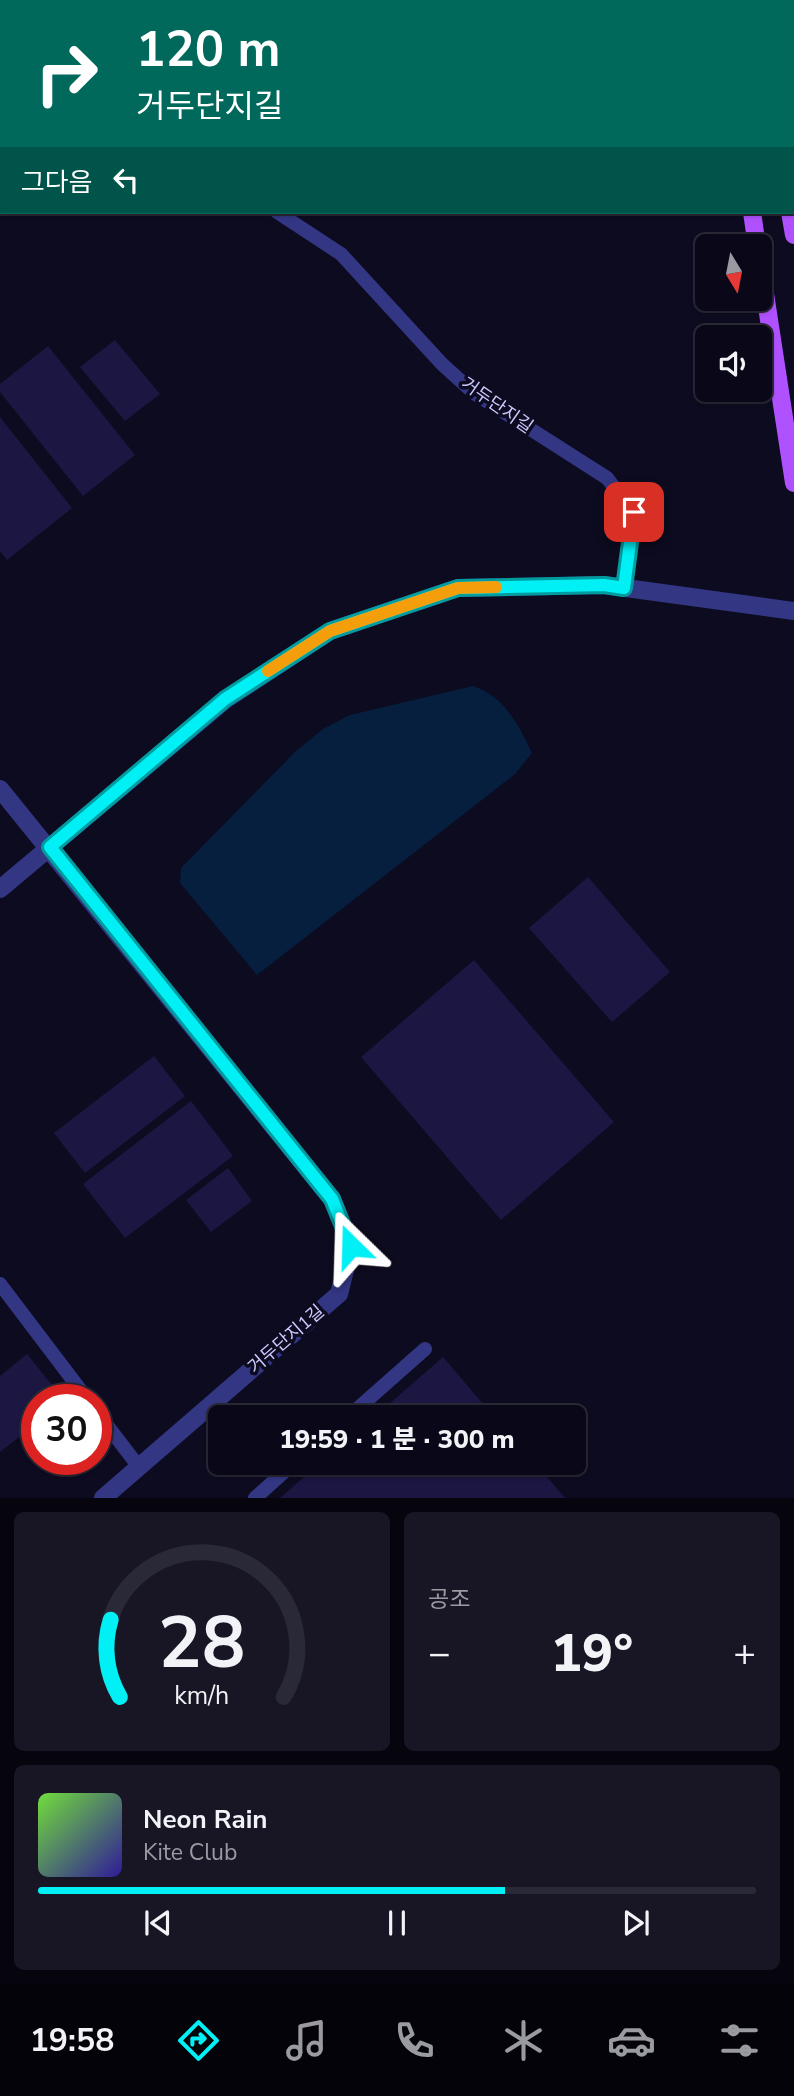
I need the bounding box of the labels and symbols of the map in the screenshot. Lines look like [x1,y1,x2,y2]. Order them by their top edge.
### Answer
north arrow [695,234,772,312]
street label: 거두단지길 [456,371,538,439]
pin [604,482,664,542]
position arrow [314,1209,388,1283]
street label: 거두단지1길 [243,1299,329,1379]
speed limit sign: 30 [21,1384,112,1475]

